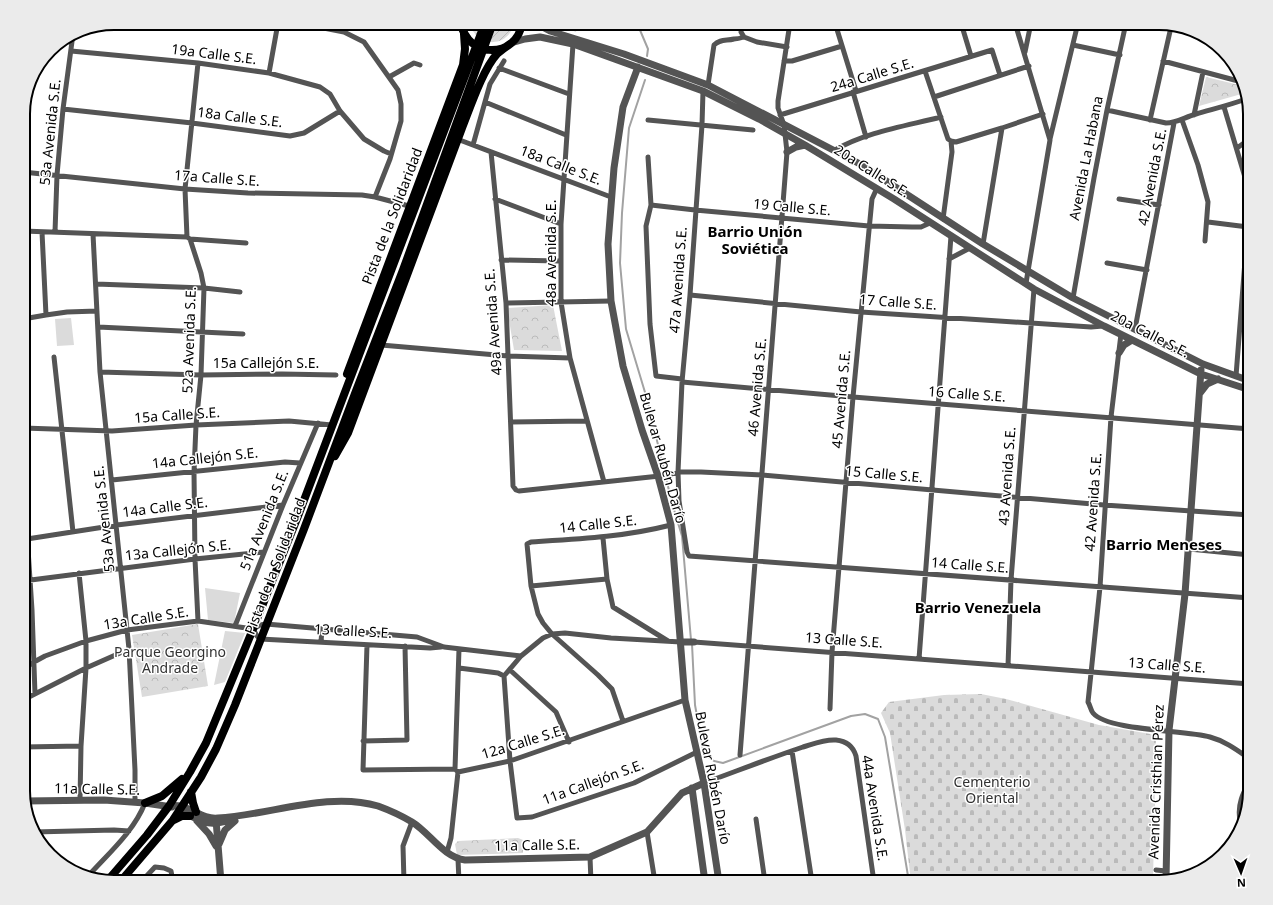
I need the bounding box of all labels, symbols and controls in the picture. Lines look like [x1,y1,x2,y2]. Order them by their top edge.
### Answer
street label: 19a Calle S.E. [170,39,258,68]
street label: 24a Calle S.E. [828,53,916,96]
street label: 53a Avenida S.E. [34,78,65,186]
street label: Avenida La Habana [1064,94,1107,222]
street label: 18a Calle S.E. [196,102,284,131]
street label: 42 Avenida S.E. [1133,127,1170,227]
street label: 18a Calle S.E. [518,140,605,189]
street label: 20a Calle S.E. [831,140,914,201]
street label: Pista de la Solidaridad [357,145,426,287]
street label: 17a Calle S.E. [174,165,261,190]
street label: 19 Calle S.E. [752,194,832,219]
street label: 48a Avenida S.E. [541,200,560,306]
district label: Barrio Unión Soviética [708,221,802,258]
street label: 47a Avenida S.E. [664,226,691,334]
street label: 49a Avenida S.E. [479,268,506,376]
street label: 52a Avenida S.E. [177,286,200,394]
street label: 17 Calle S.E. [858,289,938,314]
street label: 20a Calle S.E. [1108,306,1193,362]
street label: 46 Avenida S.E. [743,337,770,437]
street label: 45 Avenida S.E. [827,349,854,449]
street label: 15a Callejón S.E. [213,353,319,372]
street label: 16 Calle S.E. [927,381,1007,406]
street label: Bulevar Rubén Darío [636,390,691,526]
street label: 15a Calle S.E. [133,402,220,427]
street label: 43 Avenida S.E. [994,426,1019,526]
street label: 14a Callejón S.E. [151,442,259,473]
street label: 42 Avenida S.E. [1080,452,1105,552]
street label: 15 Calle S.E. [844,461,924,486]
street label: 53a Avenida S.E. [88,465,119,573]
street label: 51a Avenida S.E. [235,467,292,573]
street label: 14a Calle S.E. [121,492,209,521]
street label: Pista de la Solidaridad [240,495,309,637]
street label: 14 Calle S.E. [558,510,638,537]
street label: 13a Callejón S.E. [124,534,232,565]
district label: Barrio Meneses [1106,534,1222,554]
street label: 14 Calle S.E. [930,552,1010,577]
district label: Barrio Venezuela [915,597,1041,617]
street label: 13a Calle S.E. [102,601,190,634]
street label: 13 Calle S.E. [314,619,393,642]
street label: 13 Calle S.E. [804,627,884,652]
park label: Parque Georgino Andrade [114,642,226,677]
street label: 13 Calle S.E. [1127,652,1207,677]
street label: Avenida Cristhian Pérez [1143,704,1168,860]
street label: Bulevar Rubén Darío [691,710,736,846]
street label: 12a Calle S.E. [479,720,567,763]
street label: 11a Callejón S.E. [539,754,646,809]
street label: 44a Avenida S.E. [858,754,893,862]
park label: Cementerio Oriental [953,772,1031,807]
street label: 11a Calle S.E. [54,778,140,799]
street label: 11a Calle S.E. [494,834,580,855]
north arrow [1221,853,1261,893]
text: N [1237,876,1246,891]

